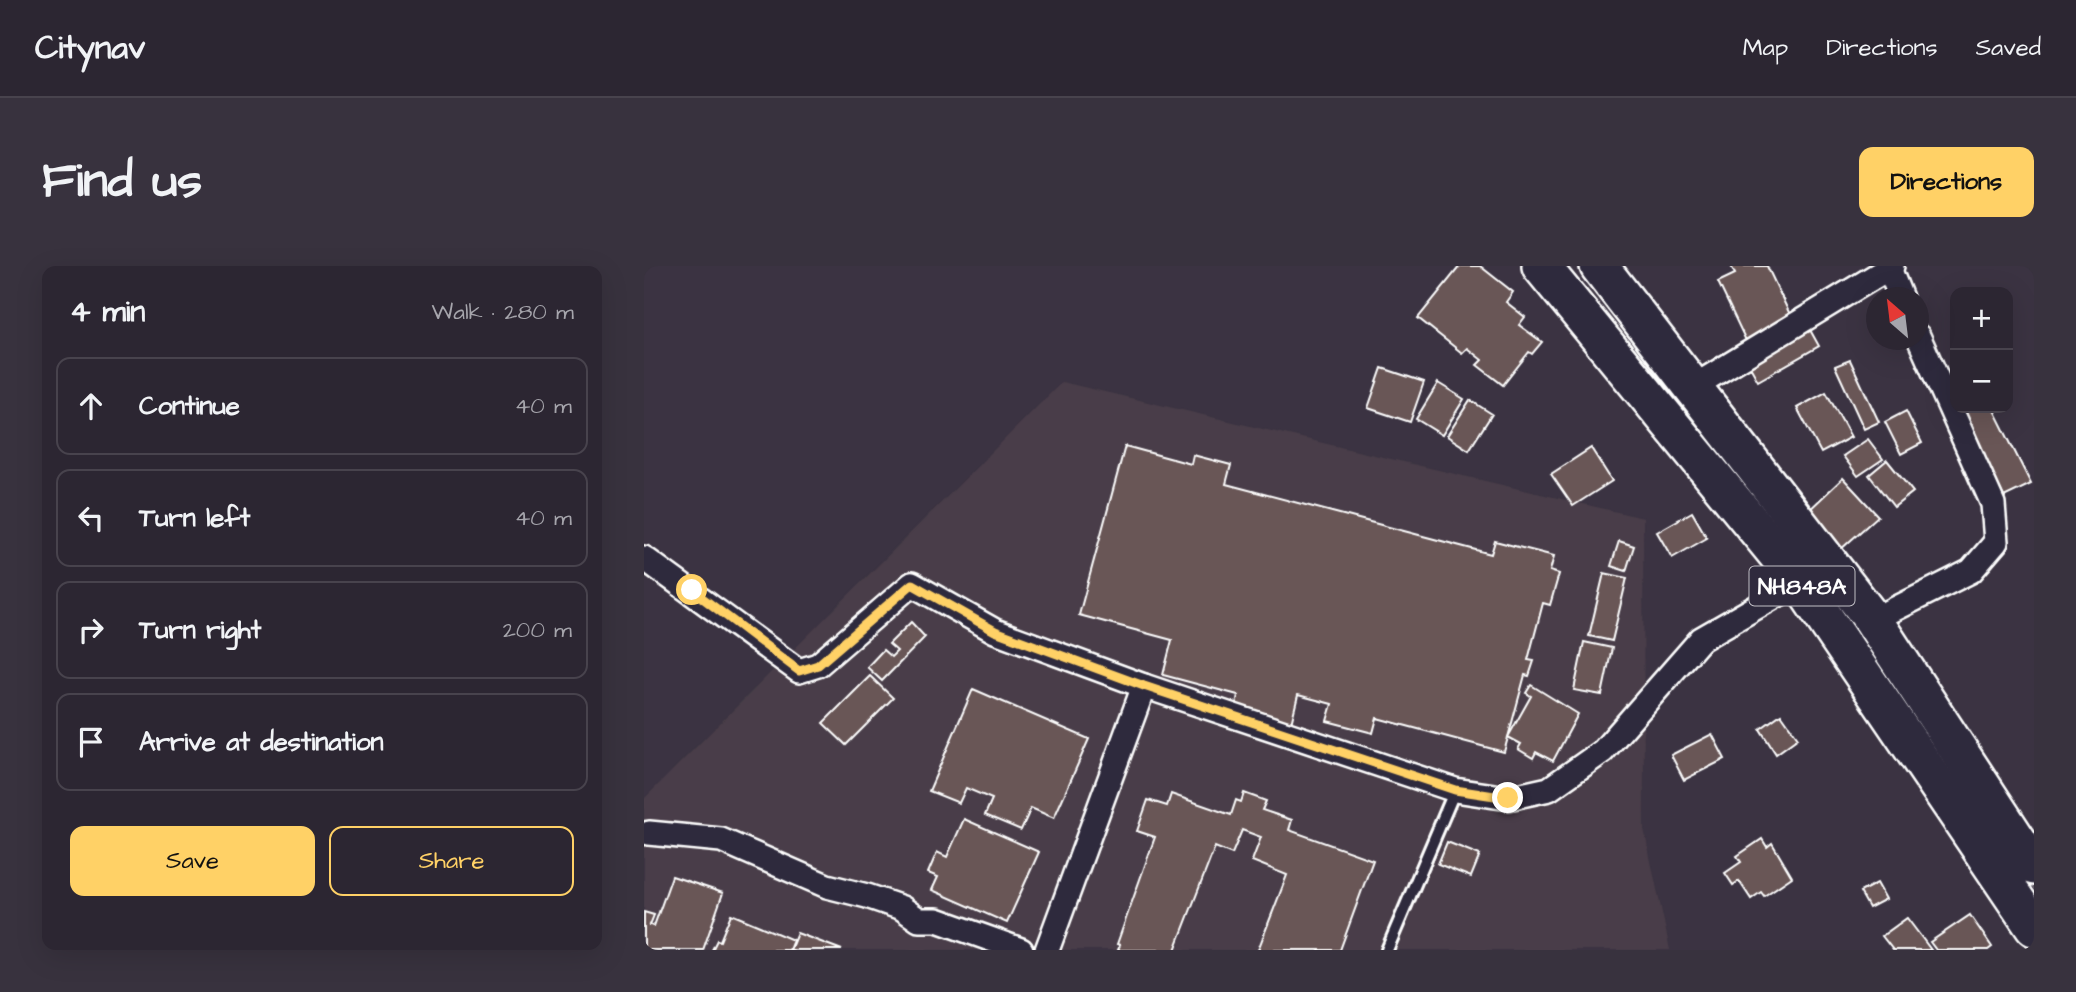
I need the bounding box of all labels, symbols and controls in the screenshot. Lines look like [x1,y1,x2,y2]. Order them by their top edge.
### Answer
text: Citynav [35,25,145,71]
text: Map [1743,31,1788,65]
text: Directions [1826,31,1938,65]
text: Saved [1976,31,2041,65]
button: Directions [1859,147,2034,217]
text: Find us [42,148,202,216]
north arrow [1866,287,1929,350]
map controls [1950,287,2013,413]
button: + [1950,287,2013,350]
text: 4 min [70,291,145,333]
text: Walk · 280 m [432,296,574,328]
button: − [1950,350,2013,413]
icon: ahead [72,387,110,425]
text: Continue [139,388,240,424]
text: 40 m [515,390,572,422]
icon: left [72,499,110,537]
text: Turn left [139,500,250,536]
text: 40 m [515,502,572,534]
road number: NH848A [1750,566,1854,606]
route start [676,574,707,605]
icon: right [72,611,110,649]
text: Turn right [139,612,261,648]
text: 200 m [503,614,572,646]
icon: arrive [72,723,110,761]
text: Arrive at destination [139,724,384,760]
route end [1492,782,1523,813]
button: Save [70,826,315,896]
button: Share [329,826,574,896]

